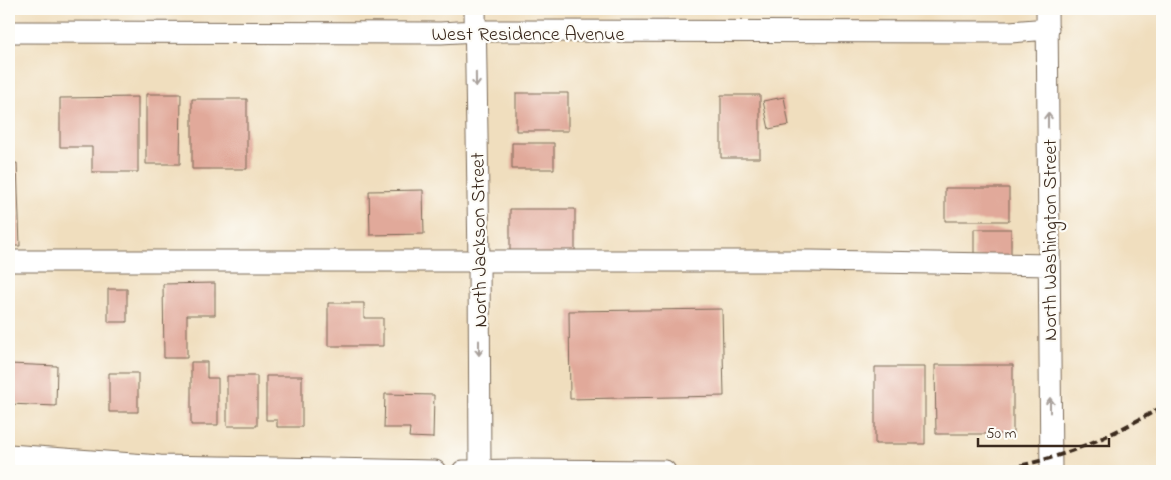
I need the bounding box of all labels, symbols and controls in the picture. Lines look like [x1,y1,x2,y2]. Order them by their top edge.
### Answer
street label: West Residence Avenue [432,21,624,50]
one-way arrow [471,72,481,88]
one-way arrow [1043,112,1053,128]
street label: North Washington Street [1037,139,1067,341]
street label: North Jackson Street [464,152,497,328]
one-way arrow [474,339,484,355]
one-way arrow [1045,397,1055,414]
scale bar [978,415,1110,447]
text: 50 m [986,423,1017,445]

